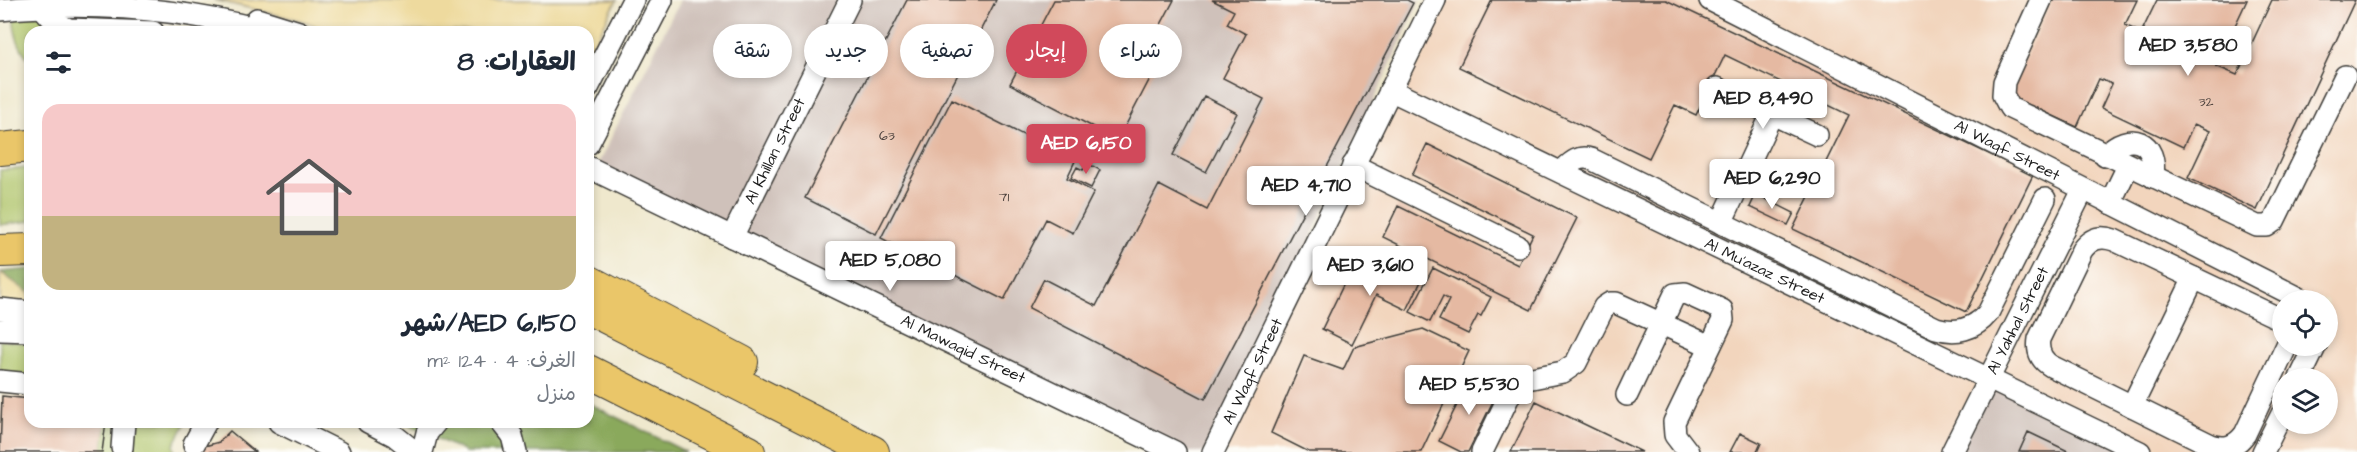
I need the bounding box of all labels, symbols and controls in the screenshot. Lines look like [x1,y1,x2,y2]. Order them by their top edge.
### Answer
chip: شقة [713,24,792,78]
chip: جديد [804,24,888,78]
chip: تصفية [900,24,994,78]
chip: إيجار [1006,24,1087,78]
chip: شراء [1099,24,1182,78]
pin: AED 3,580 [2119,26,2257,77]
text: AED 3,580 [2138,31,2238,59]
text: العقارات: 8 [457,44,576,80]
icon: filters [42,46,75,79]
pin: AED 8,490 [1694,79,1832,130]
text: AED 8,490 [1713,84,1813,112]
house number: 32 [2198,92,2214,112]
street label: Al Khillan Street [739,94,811,208]
street label: Al Waqf Street [1950,114,2064,187]
pin: AED 6,150 [1017,124,1155,175]
house number: 63 [879,126,895,146]
text: AED 6,150 [1040,129,1132,157]
icon: home [255,143,363,251]
pin: AED 6,290 [1703,159,1841,210]
text: AED 6,290 [1723,164,1821,192]
pin: AED 4,710 [1237,166,1375,217]
text: AED 4,710 [1261,171,1351,199]
house number: 71 [999,187,1009,207]
street label: Al Mu'azaz Street [1701,232,1829,309]
pin: AED 5,080 [821,241,959,292]
text: AED 5,080 [839,246,941,274]
pin: AED 3,610 [1301,246,1439,297]
text: AED 3,610 [1326,251,1414,279]
street label: Al Yahhal Street [1981,262,2054,378]
map controls [2272,290,2338,434]
button: locate [2272,290,2338,356]
text: AED 6,150/شهر [403,305,576,341]
street label: Al Mawaqid Street [897,309,1030,389]
street label: Al Waqf Street [1217,314,1288,428]
text: الغرف: 4 · 124 m² [427,347,576,375]
pin: AED 5,530 [1400,365,1538,416]
button: layers [2272,368,2338,434]
text: AED 5,530 [1419,370,1519,398]
text: منزل [537,380,576,408]

